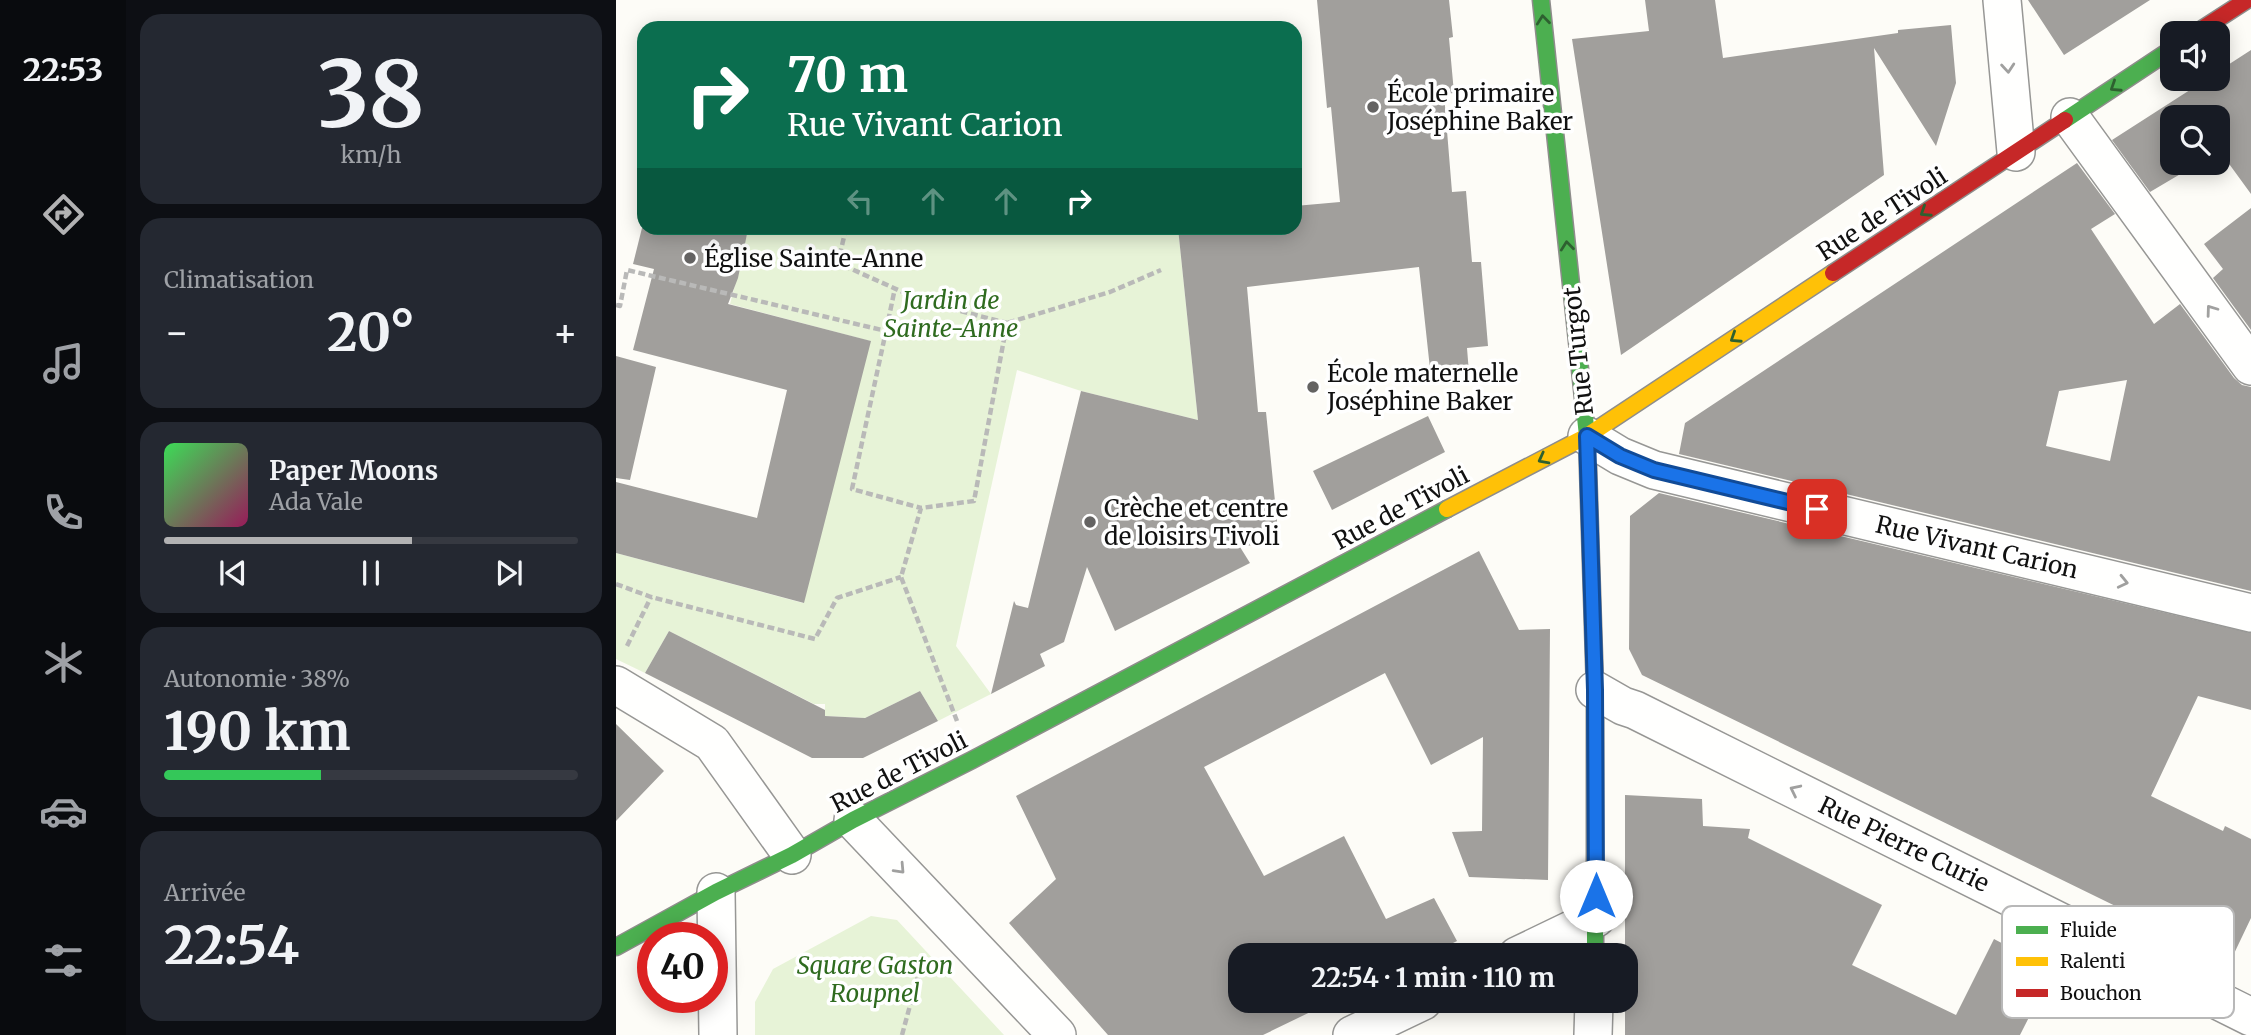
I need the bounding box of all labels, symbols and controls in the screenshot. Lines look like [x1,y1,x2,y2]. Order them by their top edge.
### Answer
one-way arrow [1536,14,1551,25]
map controls [2160,21,2230,175]
button: sound [2160,21,2230,91]
text: 38 [317,37,425,152]
text: 70 m [787,44,908,105]
icon: right [672,49,763,140]
text: 22:53 [23,50,103,90]
one-way arrow [2000,63,2015,74]
place label: École primaire Joséphine Baker [1386,77,1573,137]
one-way arrow [2110,79,2123,91]
marker: École primaire Joséphine Baker [1365,99,1381,115]
text: Rue Vivant Carion [787,105,1063,145]
button: search [2160,105,2230,175]
text: km/h [341,140,401,169]
street label: Rue de Tivoli [1811,160,1953,268]
icon: left [841,182,879,220]
icon: ahead [914,182,952,220]
icon: ahead [987,182,1025,220]
icon: right [1060,182,1098,220]
icon: directions [39,190,88,239]
one-way arrow [1920,204,1933,217]
one-way arrow [1560,240,1575,251]
place label: Église Sainte-Anne [704,242,923,274]
marker: Église Sainte-Anne [682,250,698,266]
text: Climatisation [164,265,314,294]
park label: Jardin de Sainte-Anne [884,285,1018,344]
street label: Rue Turgot [1556,285,1600,417]
text: 20° [327,300,415,365]
one-way arrow [2207,306,2219,318]
text: − [164,309,189,356]
text: + [553,309,578,356]
one-way arrow [1730,330,1743,342]
icon: music [39,339,88,388]
place label: École maternelle Joséphine Baker [1326,357,1518,417]
marker: École maternelle Joséphine Baker [1305,379,1321,395]
one-way arrow [1538,451,1550,464]
text: Paper Moons [269,454,438,487]
street label: Rue de Tivoli [1328,459,1474,557]
pin [1787,479,1847,539]
text: Ada Vale [269,487,363,516]
icon: phone [39,488,88,537]
icon: arrive [1798,490,1836,528]
place label: Crèche et centre de loisirs Tivoli [1104,493,1288,552]
street label: Rue Vivant Carion [1873,509,2081,585]
marker: Crèche et centre de loisirs Tivoli [1082,514,1098,530]
icon: previous [214,554,252,592]
icon: pause [352,554,390,592]
icon: next [490,554,528,592]
one-way arrow [2117,574,2129,589]
icon: climate [39,638,88,687]
text: Autonomie · 38% [164,664,350,693]
text: 190 km [164,699,350,764]
street label: Rue de Tivoli [826,724,973,820]
one-way arrow [1790,784,1802,798]
icon: car [39,787,88,836]
street label: Rue Pierre Curie [1814,789,1994,899]
position arrow [1559,859,1633,933]
one-way arrow [892,861,905,874]
text: Arrivée [164,878,246,907]
legend [2002,906,2234,1018]
text: 22:54 [164,913,299,978]
text: Fluide [2060,918,2117,942]
speed limit sign: 40 [637,922,728,1013]
icon: filters [39,936,88,985]
text: Ralenti [2060,949,2125,973]
park label: Square Gaston Roupnel [797,950,953,1009]
text: 22:54 · 1 min · 110 m [1311,961,1555,994]
text: Bouchon [2060,981,2142,1005]

